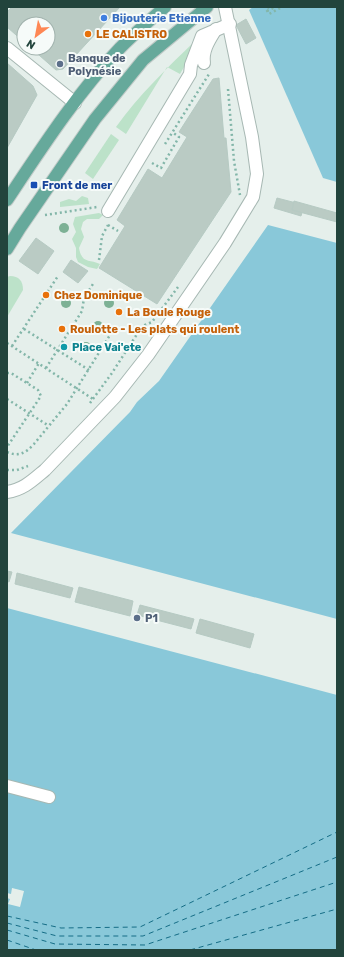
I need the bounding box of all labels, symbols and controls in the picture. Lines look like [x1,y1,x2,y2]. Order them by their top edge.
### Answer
place label: Bijouterie Etienne [112,12,212,25]
marker: Bijouterie Etienne [99,13,109,23]
north arrow [16,16,56,56]
place label: LE CALISTRO [96,28,167,41]
marker: LE CALISTRO [83,29,93,39]
text: N [24,36,38,52]
place label: Banque de Polynésie [68,52,126,78]
marker: Banque de Polynésie [55,59,65,69]
place label: Front de mer [42,179,112,192]
marker: Front de mer [29,180,39,190]
place label: Chez Dominique [54,289,143,302]
marker: Chez Dominique [41,290,51,300]
place label: La Boule Rouge [127,306,211,319]
marker: La Boule Rouge [114,307,124,317]
place label: Roulotte - Les plats qui roulent [70,323,239,336]
marker: Roulotte - Les plats qui roulent [57,324,67,334]
place label: Place Vai'ete [72,341,142,354]
marker: Place Vai'ete [59,342,69,352]
place label: P1 [145,612,158,625]
marker: P1 [132,613,142,623]

